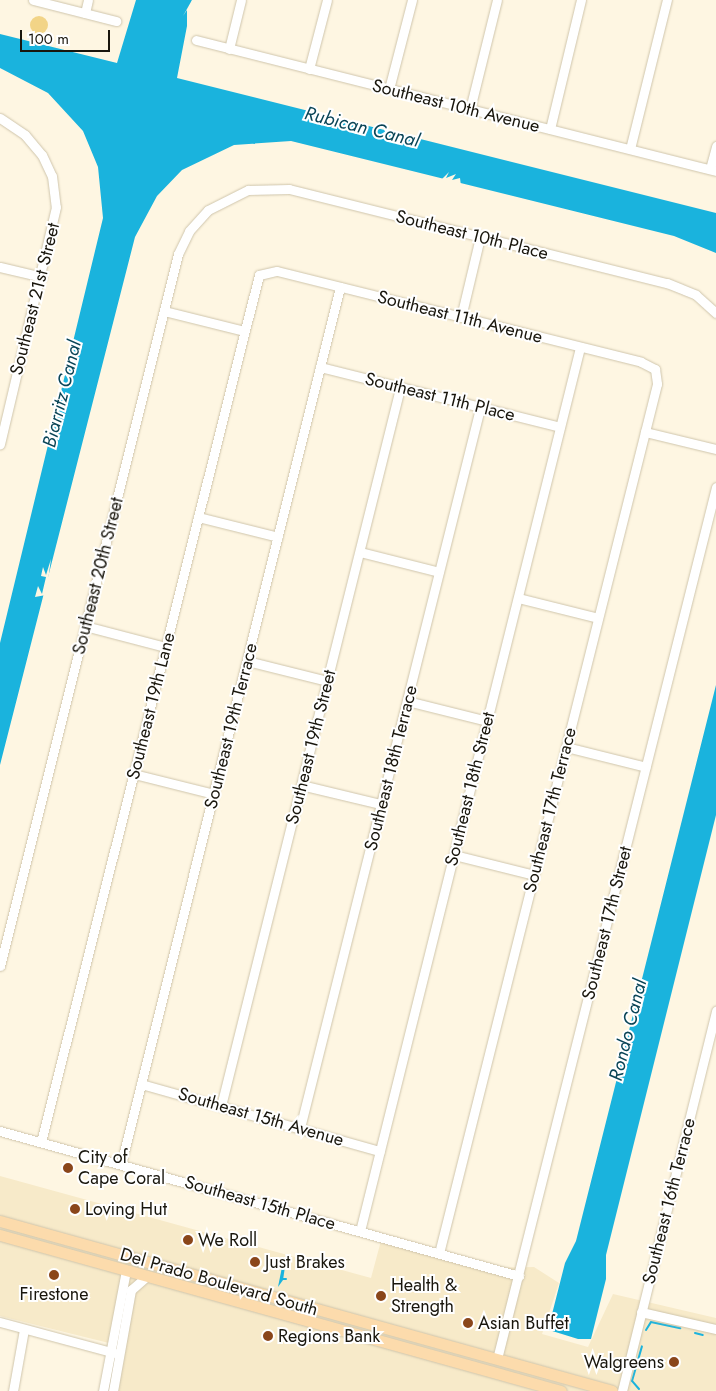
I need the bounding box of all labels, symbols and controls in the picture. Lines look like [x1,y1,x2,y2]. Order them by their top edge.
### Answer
scale bar [22,20,112,52]
text: 100 m [28,28,69,50]
street label: Southeast 10th Avenue [370,75,542,137]
water label: Rubican Canal [302,102,422,152]
street label: Southeast 10th Place [394,206,550,264]
street label: Southeast 21st Street [6,221,64,377]
street label: Southeast 11th Avenue [375,286,545,348]
water label: Biarritz Canal [38,338,86,450]
street label: Southeast 11th Place [363,368,517,426]
street label: Southeast 20th Street [68,495,128,657]
street label: Southeast 19th Lane [122,630,180,782]
street label: Southeast 19th Terrace [200,641,262,811]
street label: Southeast 19th Street [281,668,341,826]
street label: Southeast 18th Terrace [360,683,422,853]
street label: Southeast 18th Street [440,710,500,868]
street label: Southeast 17th Terrace [519,725,581,895]
street label: Southeast 17th Street [577,844,637,1002]
water label: Rondo Canal [604,977,652,1083]
street label: Southeast 15th Avenue [176,1083,346,1151]
street label: Southeast 16th Terrace [638,1116,700,1286]
place label: City of Cape Coral [78,1147,165,1190]
marker: City of Cape Coral [62,1162,74,1174]
street label: Southeast 15th Place [182,1171,338,1235]
place label: Loving Hut [85,1198,167,1220]
marker: Loving Hut [69,1203,81,1215]
place label: We Roll [198,1229,257,1251]
marker: We Roll [182,1234,194,1246]
street label: Del Prado Boulevard South [118,1243,320,1321]
place label: Just Brakes [265,1251,345,1273]
marker: Just Brakes [249,1256,261,1268]
marker: Firestone [48,1269,60,1281]
place label: Health & Strength [391,1275,457,1318]
place label: Firestone [20,1283,88,1305]
marker: Health & Strength [375,1290,387,1302]
place label: Asian Buffet [478,1312,569,1334]
marker: Asian Buffet [462,1317,474,1329]
place label: Regions Bank [278,1325,380,1347]
marker: Regions Bank [262,1330,274,1342]
place label: Walgreens [584,1351,664,1373]
marker: Walgreens [668,1356,680,1368]

